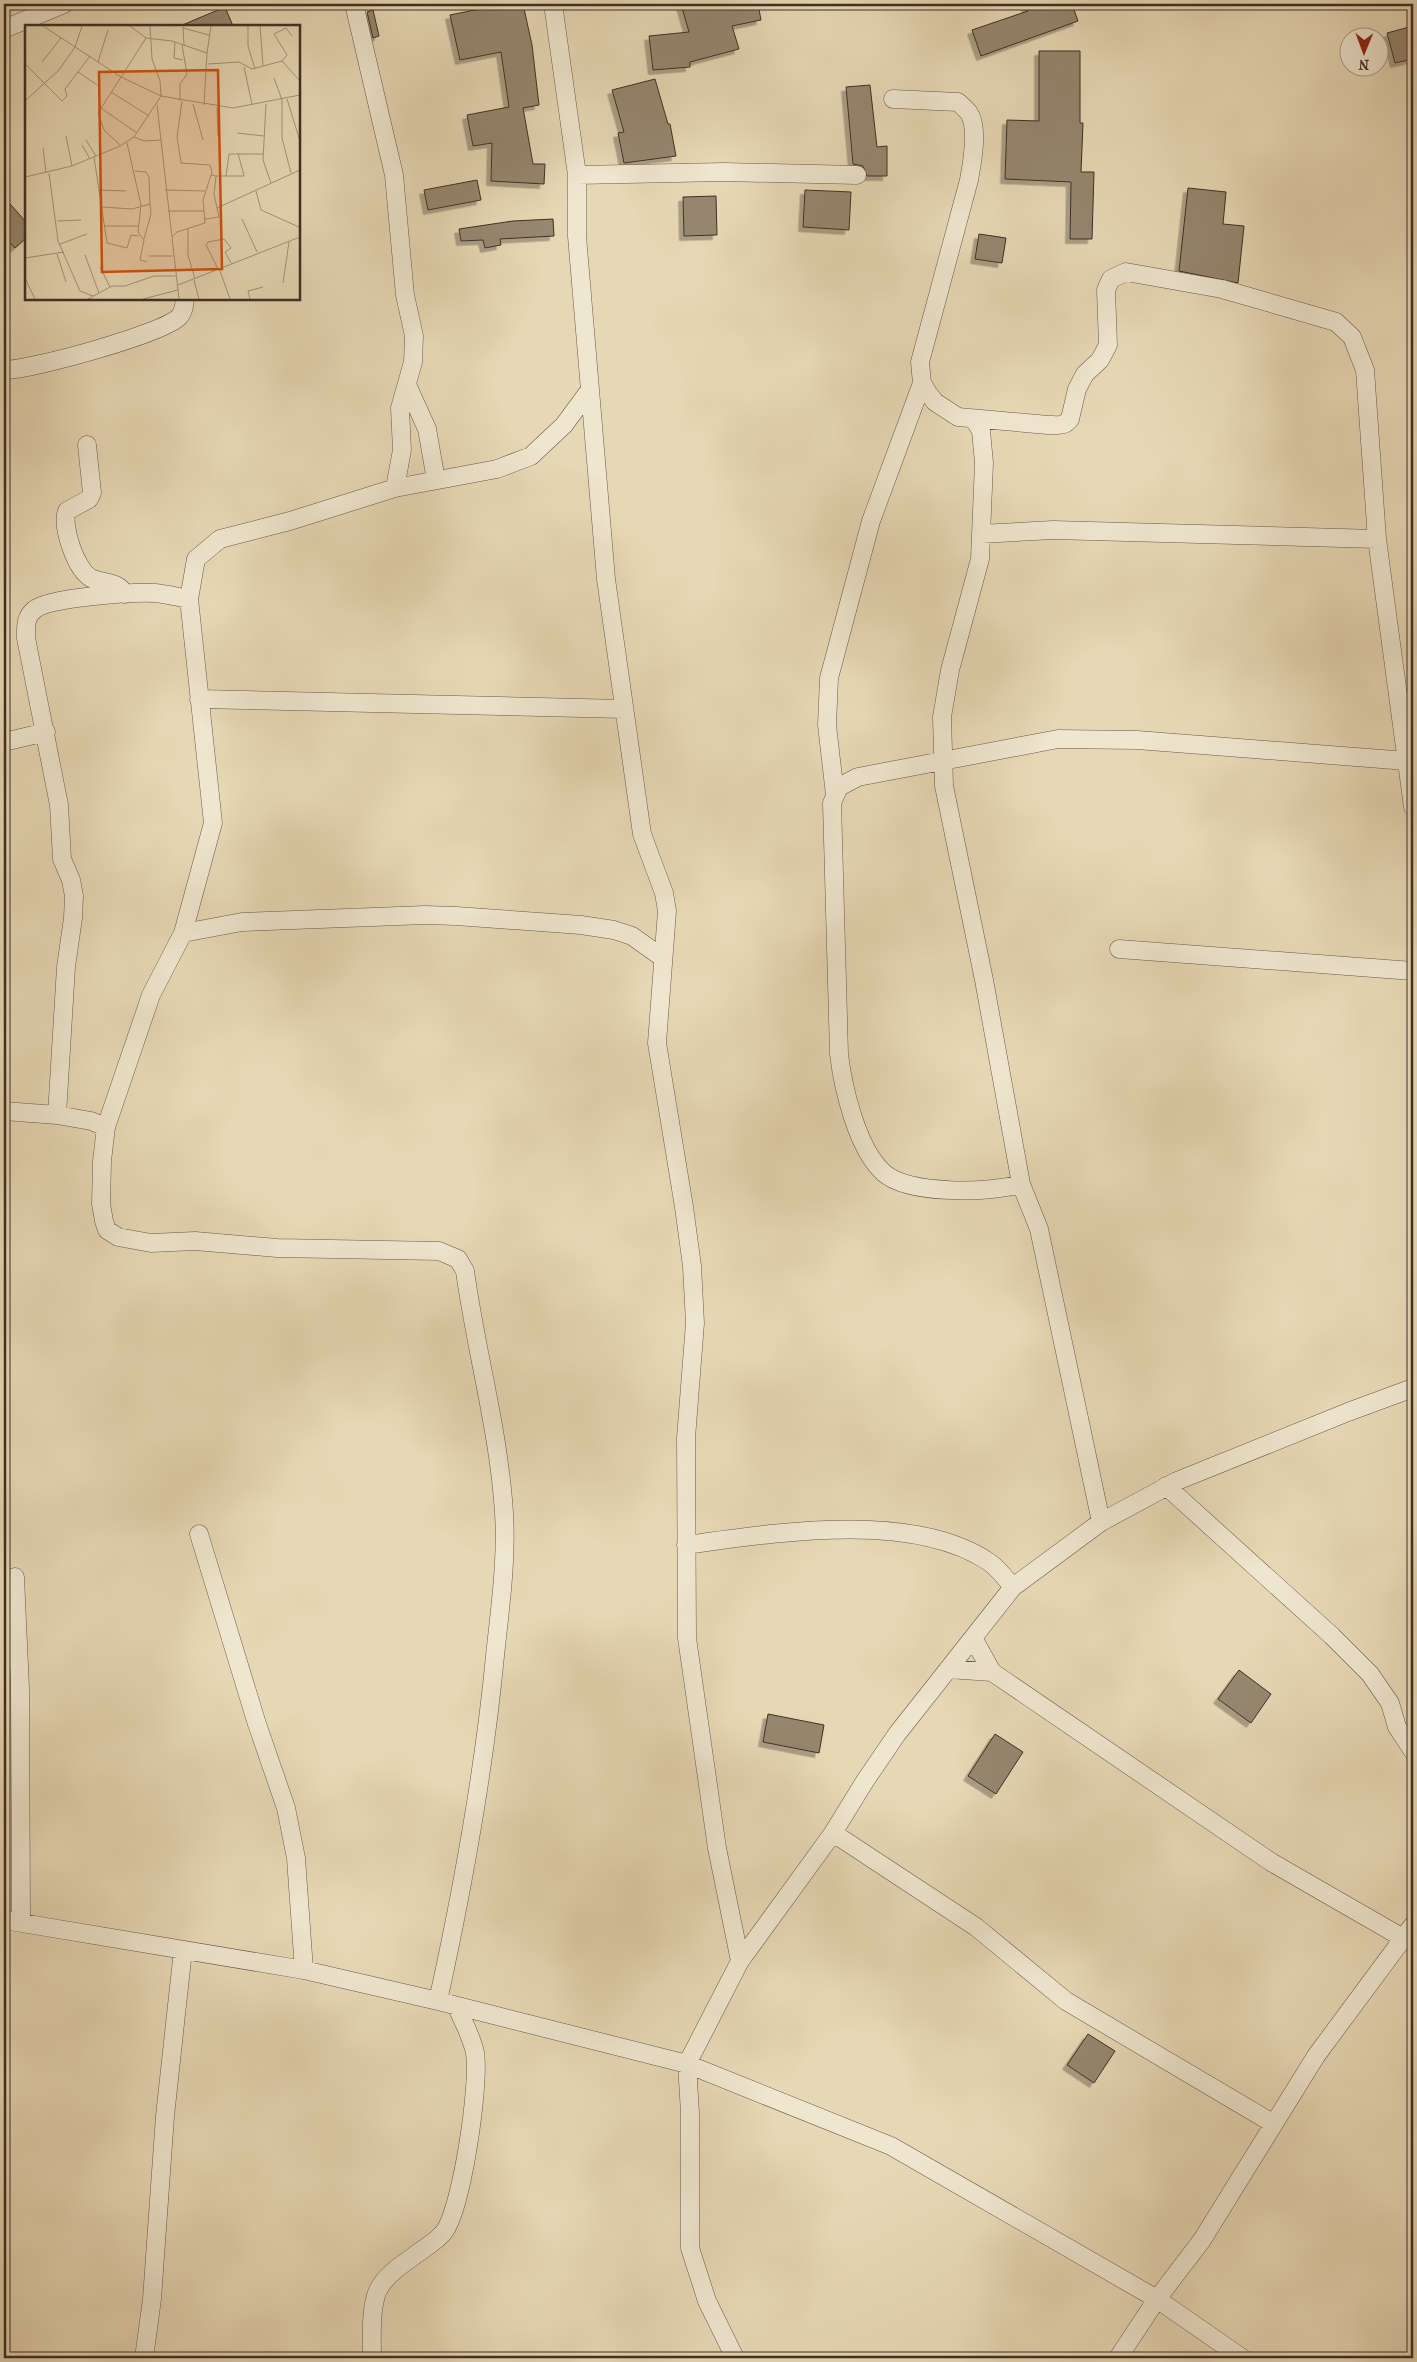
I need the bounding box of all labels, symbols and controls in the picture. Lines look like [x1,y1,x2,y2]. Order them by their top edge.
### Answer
inset map [25,25,300,300]
north arrow [1340,28,1390,78]
text: N [1358,56,1369,73]

